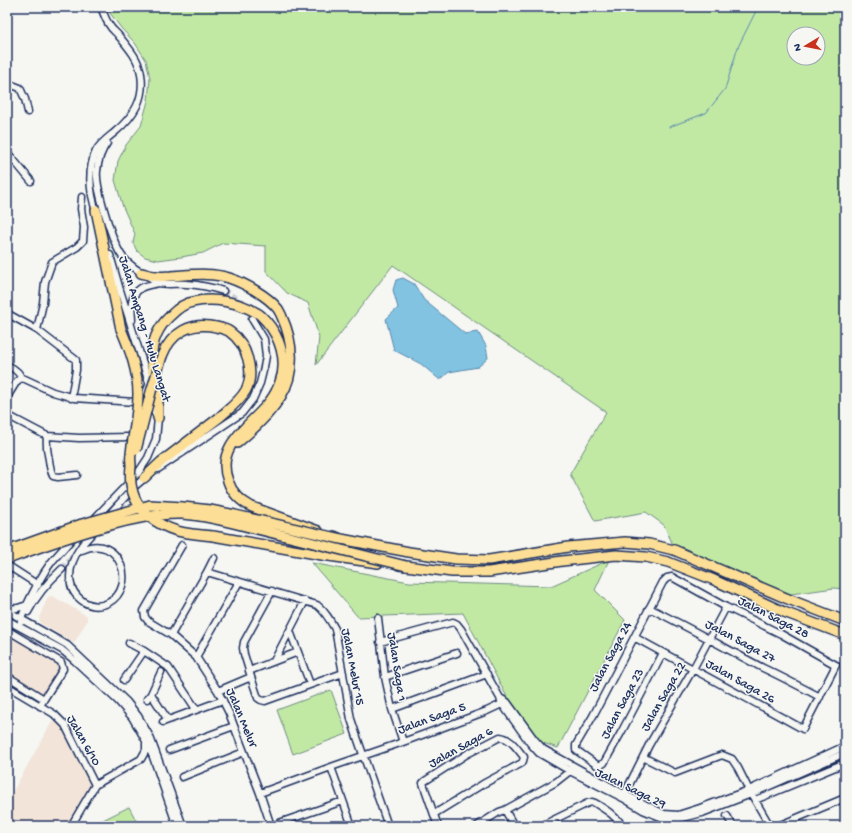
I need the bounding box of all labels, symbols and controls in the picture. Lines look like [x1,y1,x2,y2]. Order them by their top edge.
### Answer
north arrow [786,26,826,66]
text: N [792,43,805,52]
street label: Jalan Ampang - Hulu Langat [115,254,174,405]
street label: Jalan Saga 28 [735,594,811,642]
street label: Jalan Saga 27 [702,617,779,667]
street label: Jalan Saga 24 [586,620,636,694]
street label: Jalan Melur 15 [337,627,367,707]
street label: Jalan Saga 1 [383,631,409,703]
street label: Jalan Saga 26 [703,657,778,708]
street label: Jalan Saga 22 [638,659,690,734]
street label: Jalan Saga 23 [598,666,648,742]
street label: Jalan Melur [222,686,261,751]
street label: Jalan Saga 5 [396,700,468,738]
street label: Jalan 6/10 [63,713,104,769]
street label: Jalan Saga 6 [426,724,496,772]
street label: Jalan Saga 29 [592,765,668,813]

